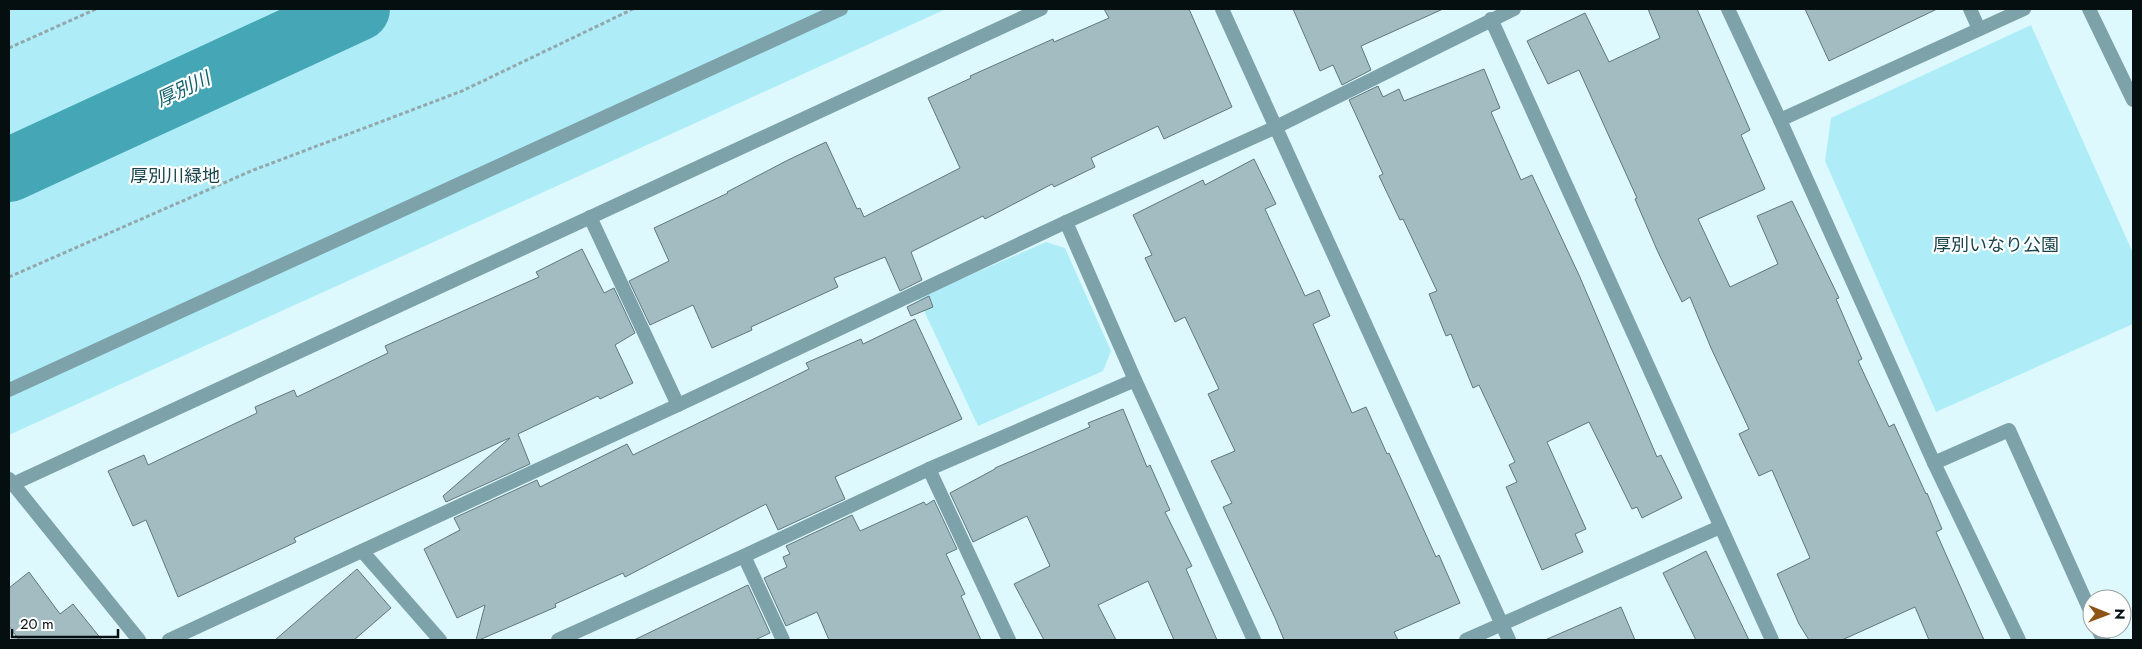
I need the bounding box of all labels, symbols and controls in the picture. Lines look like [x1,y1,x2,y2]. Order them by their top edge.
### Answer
water label: 厚別川 [151,64,216,113]
park label: 厚別川緑地 [130,163,220,189]
park label: 厚別いなり公園 [1933,232,2059,258]
north arrow [2082,589,2132,639]
scale bar [12,606,119,638]
text: N [2110,608,2130,620]
text: 20 m [20,613,54,635]

